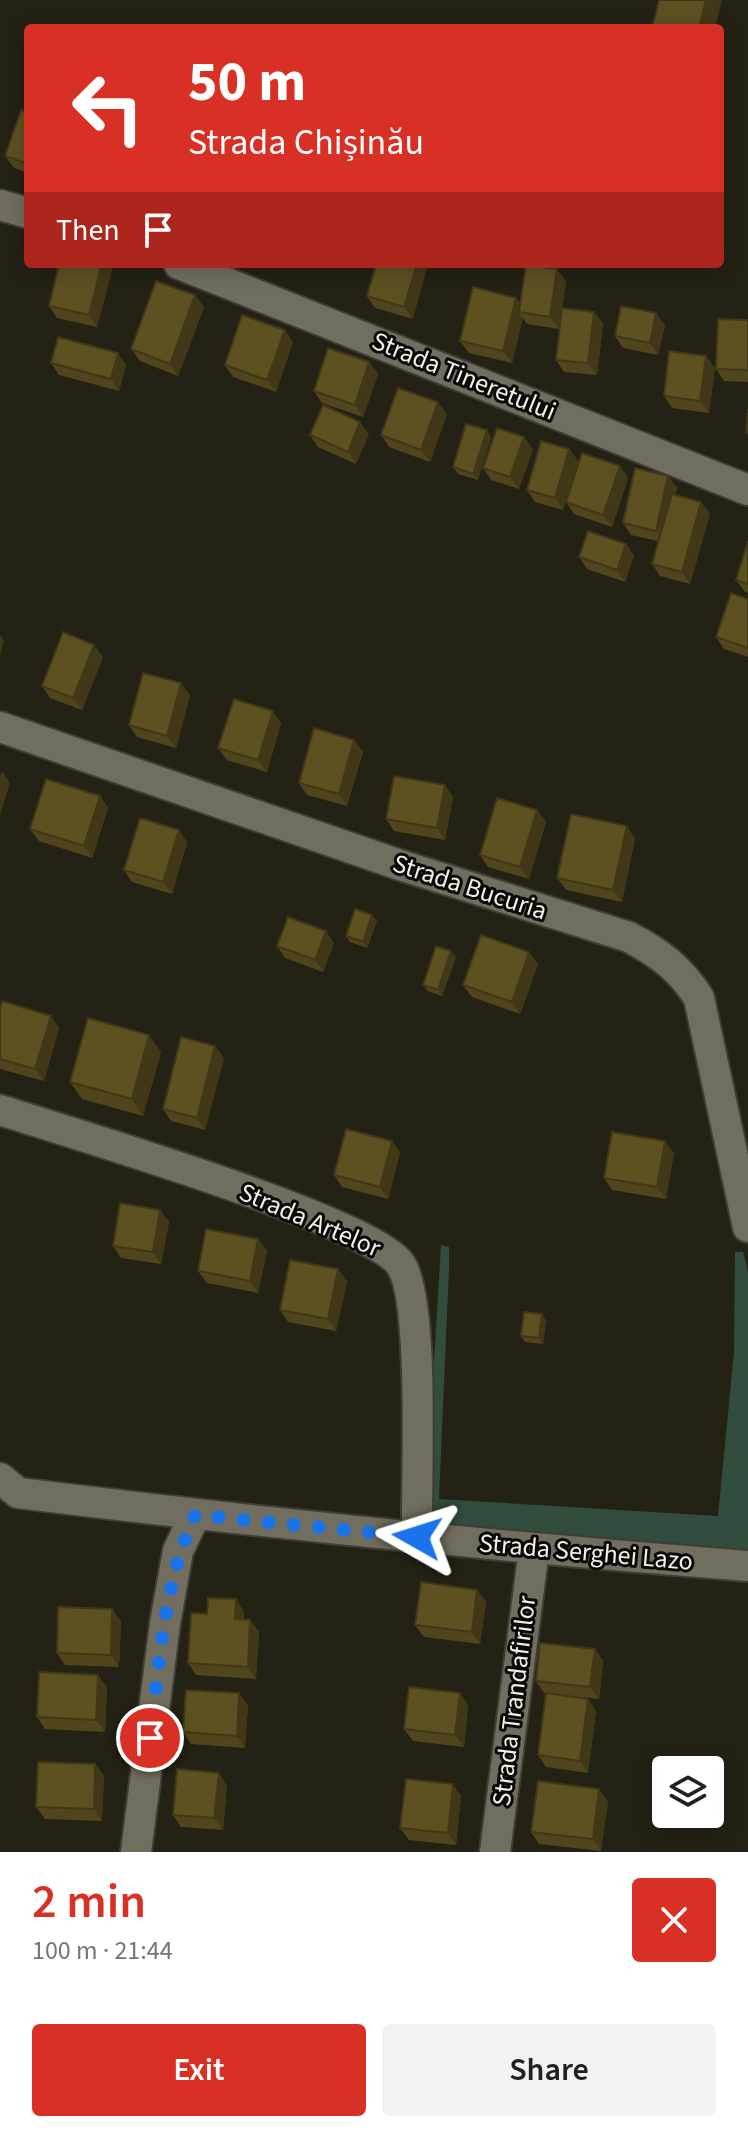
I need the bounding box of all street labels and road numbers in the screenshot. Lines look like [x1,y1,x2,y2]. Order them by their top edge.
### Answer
street label: Strada Tineretului [367,322,561,430]
street label: Strada Bucuria [388,845,552,929]
street label: Strada Artelor [233,1174,387,1267]
street label: Strada Serghei Lazo [478,1524,694,1580]
street label: Strada Trandafirilor [483,1593,545,1808]

